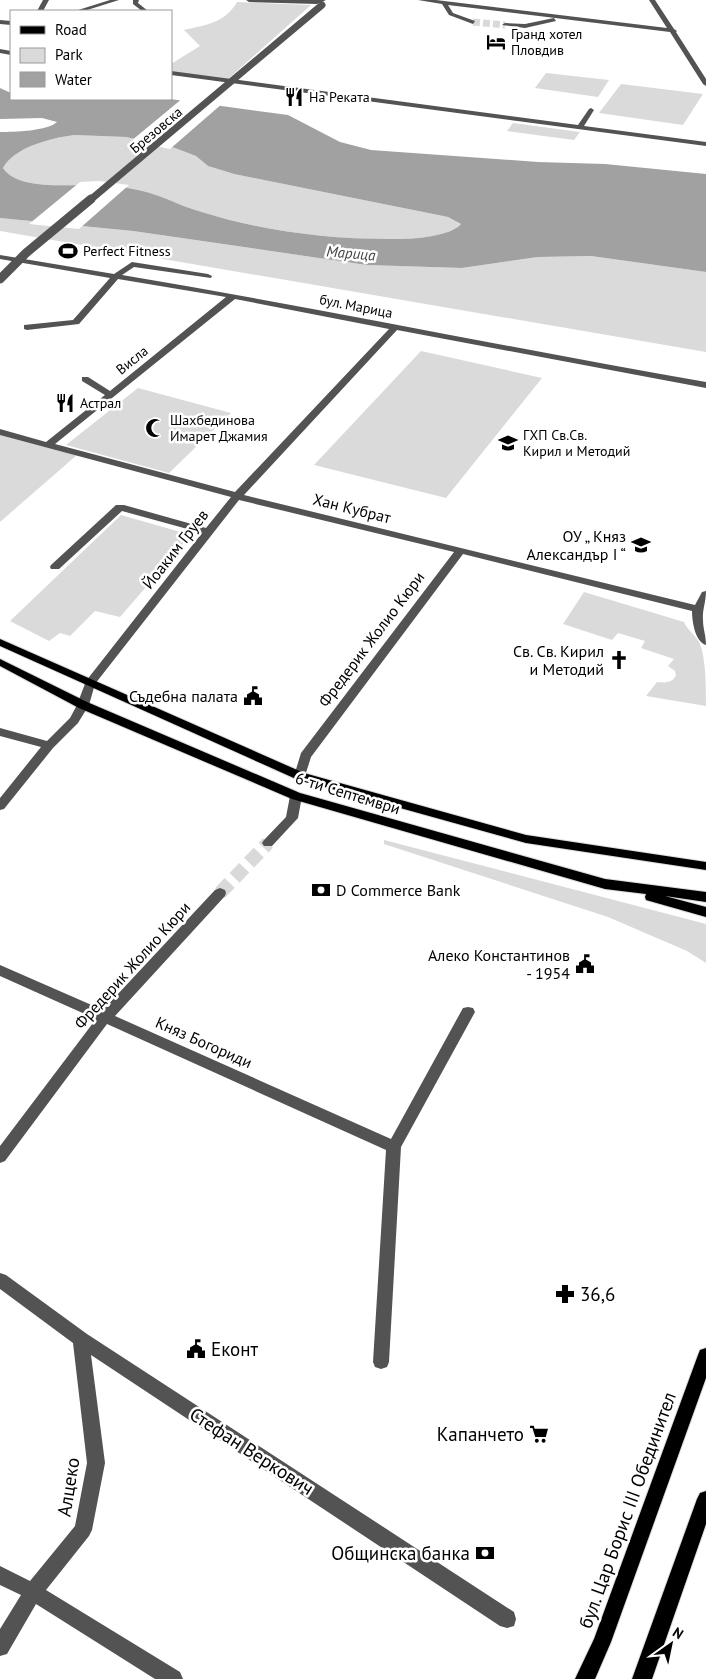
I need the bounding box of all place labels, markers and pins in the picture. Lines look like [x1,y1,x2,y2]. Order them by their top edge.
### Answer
place label: Гранд хотел Пловдив [511,25,582,59]
hotel icon: Гранд хотел Пловдив [485,31,507,53]
restaurant icon: На Реката [283,86,305,108]
place label: На Реката [309,88,370,106]
sports icon: Perfect Fitness [57,240,79,262]
place label: Perfect Fitness [83,242,171,260]
restaurant icon: Астрал [54,392,76,414]
place label: Астрал [80,394,121,412]
place label: Шахбединова Имарет Джамия [170,411,268,445]
mosque icon: Шахбединова Имарет Джамия [144,417,166,439]
place label: ГХП Св.Св. Кирил и Методий [523,426,630,460]
school or university icon: ГХП Св.Св. Кирил и Методий [497,432,519,454]
place label: ОУ „ Княз Александър I “ [526,526,626,564]
school or university icon: ОУ „ Княз Александър I “ [630,534,652,556]
place label: Св. Св. Кирил и Методий [513,641,604,679]
church icon: Св. Св. Кирил и Методий [608,649,630,671]
public building icon: Съдебна палата [242,685,264,707]
place label: Съдебна палата [129,686,238,706]
bank icon: D Commerce Bank [310,879,332,901]
place label: D Commerce Bank [336,880,461,900]
place label: Алеко Константинов - 1954 [428,945,570,983]
public building icon: Алеко Константинов - 1954 [574,953,596,975]
place label: 36,6 [580,1282,615,1306]
pharmacy icon: 36,6 [554,1283,576,1305]
place label: Еконт [211,1337,259,1361]
public building icon: Еконт [185,1338,207,1360]
place label: Капанчето [437,1422,524,1446]
supermarket icon: Капанчето [528,1423,550,1445]
place label: Общинска банка [331,1541,470,1565]
bank icon: Общинска банка [474,1542,496,1564]

